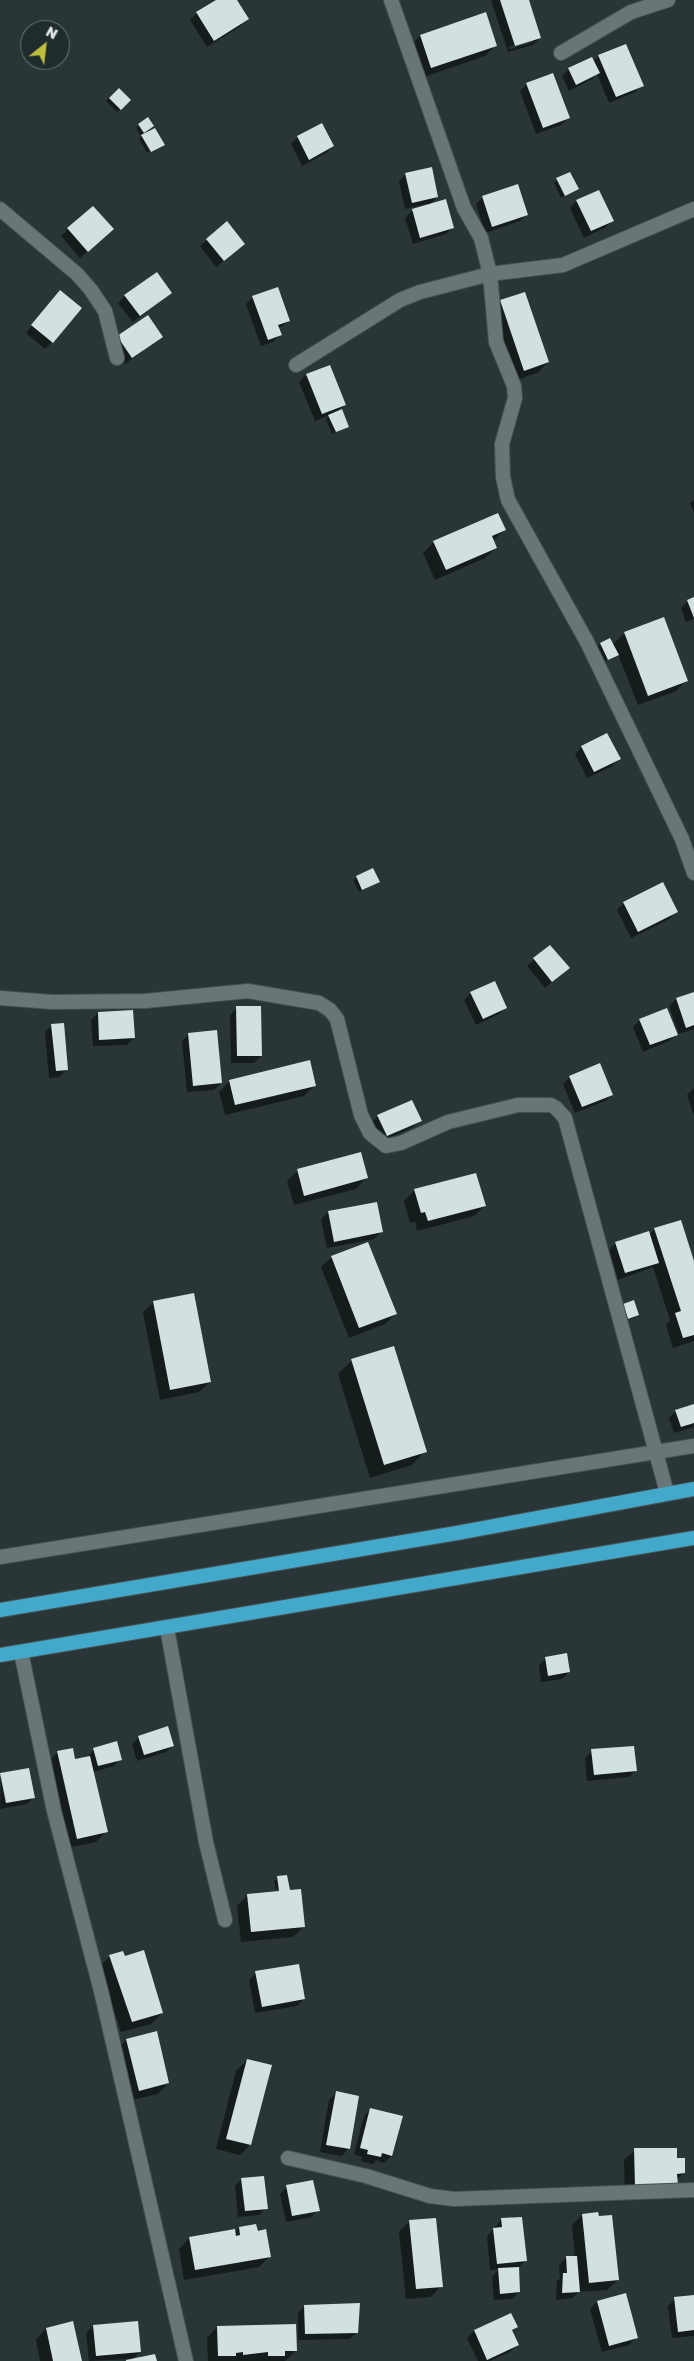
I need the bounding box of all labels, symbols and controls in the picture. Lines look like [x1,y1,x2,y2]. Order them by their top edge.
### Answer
north arrow [20,20,70,70]
text: N [43,22,61,42]

